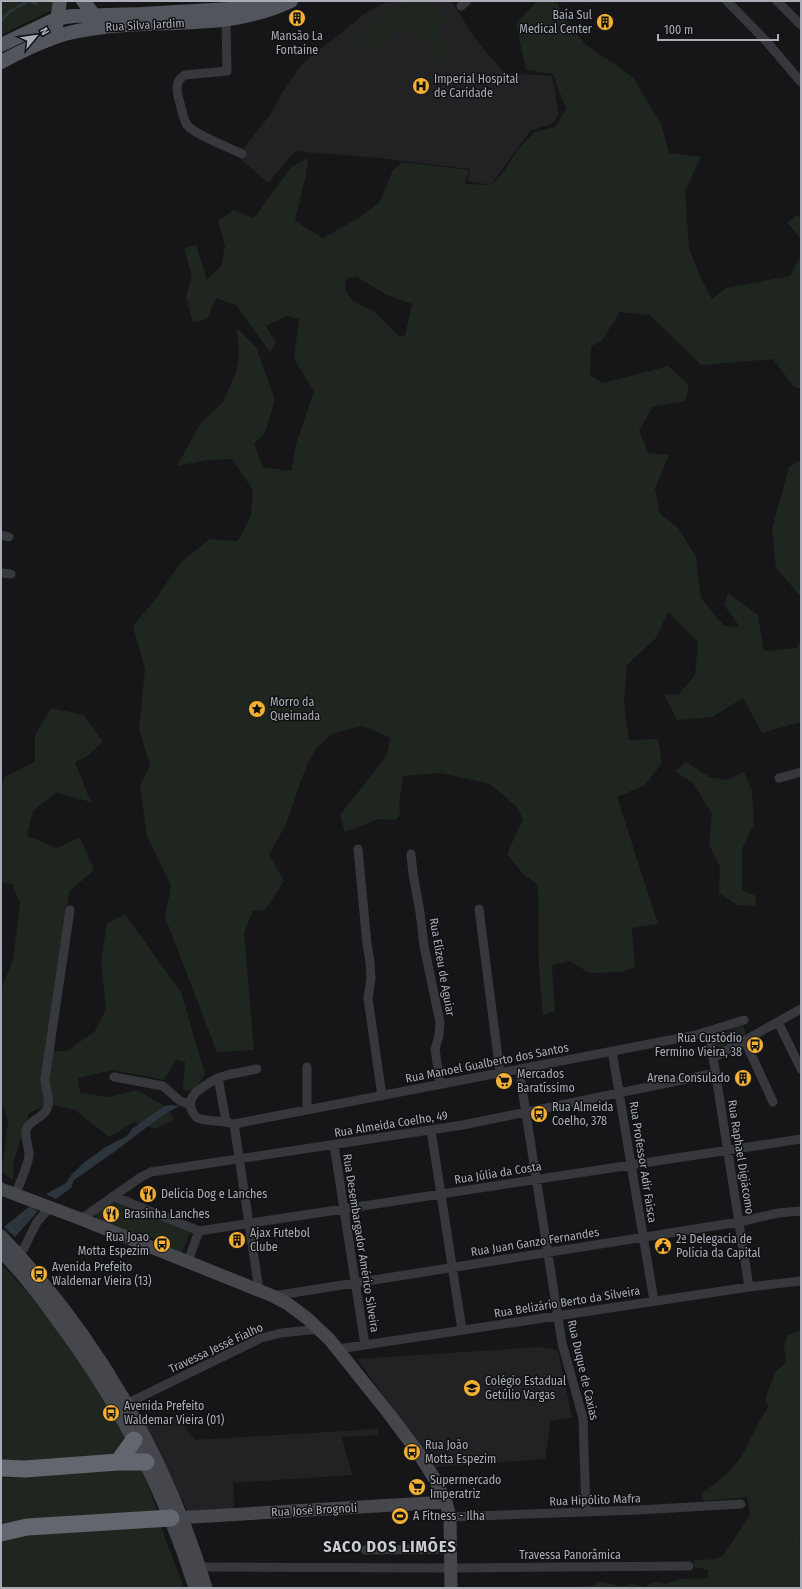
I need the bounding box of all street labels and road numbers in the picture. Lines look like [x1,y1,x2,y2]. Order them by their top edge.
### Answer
street label: Rua Silva Jardim [105,16,185,34]
street label: Rua Elizeu de Aguiar [426,917,458,1018]
street label: Rua Manoel Gualberto dos Santos [404,1040,570,1086]
street label: Rua Raphael Digiácomo [725,1099,757,1215]
street label: Rua Professor Adir Faísca [626,1100,660,1224]
street label: Rua Almeida Coelho, 49 [333,1108,449,1140]
street label: Rua Desembargador Américo Silveira [340,1153,382,1333]
street label: Rua Júlia da Costa [453,1159,543,1187]
street label: Rua Juan Ganzo Fernandes [470,1225,600,1259]
street label: Rua Belizário Berto da Silveira [493,1284,641,1320]
street label: Rua Duque de Caxias [565,1319,601,1421]
street label: Travessa Jessé Fialho [167,1320,265,1376]
street label: Rua Hipólito Mafra [549,1491,641,1509]
street label: Rua José Brognoli [271,1501,357,1519]
street label: Travessa Panorâmica [519,1548,621,1562]

